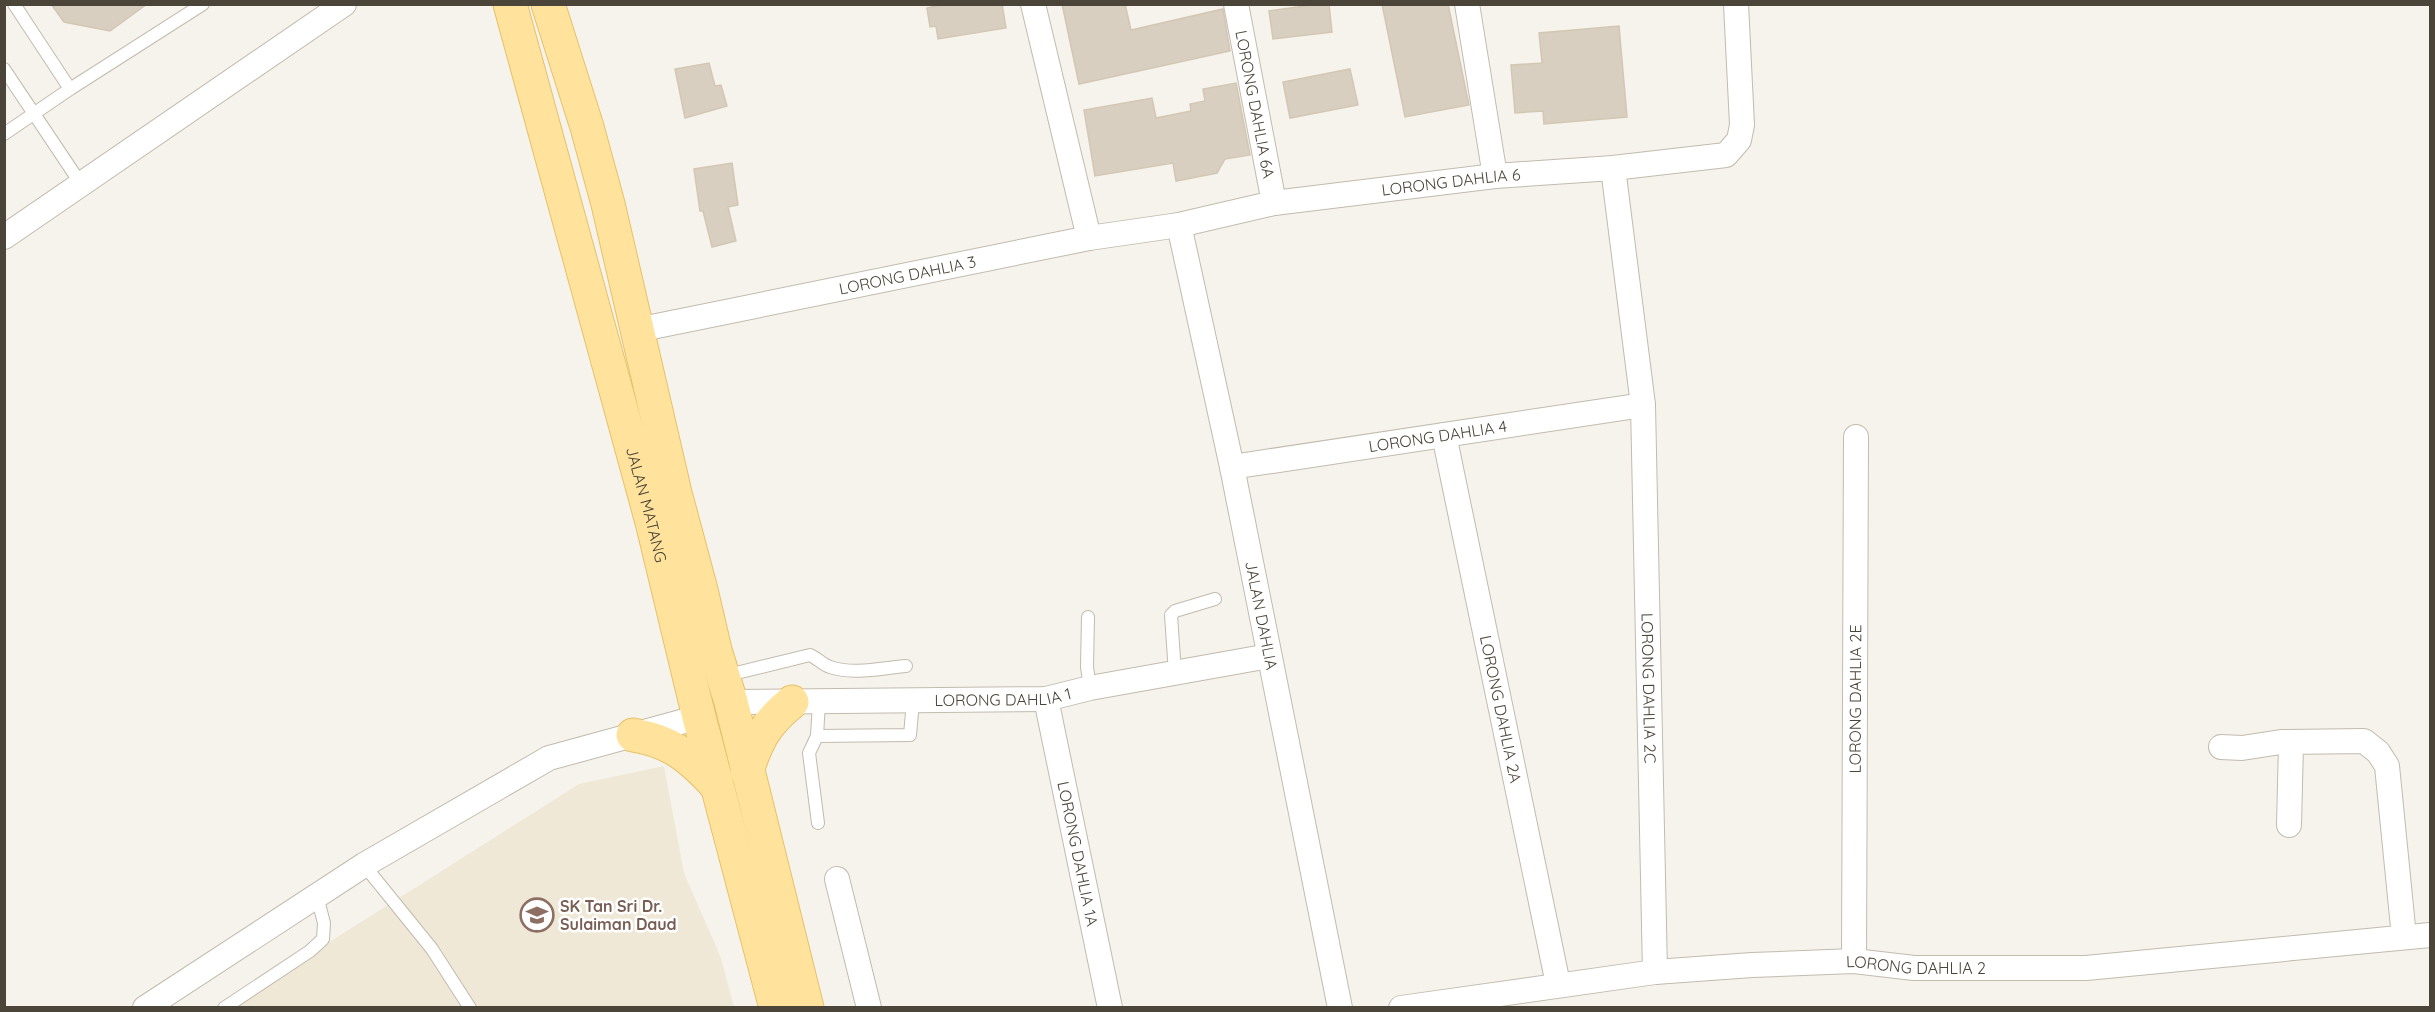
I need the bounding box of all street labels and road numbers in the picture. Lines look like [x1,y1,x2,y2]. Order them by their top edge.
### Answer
street label: LORONG DAHLIA 6A [1231,29,1279,180]
street label: LORONG DAHLIA 6 [1380,164,1522,200]
street label: LORONG DAHLIA 3 [837,251,978,299]
street label: LORONG DAHLIA 4 [1367,416,1508,456]
street label: JALAN MATANG [622,445,671,565]
street label: JALAN DAHLIA [1241,559,1282,671]
street label: LORONG DAHLIA 2C [1637,613,1661,764]
street label: LORONG DAHLIA 2E [1845,624,1865,774]
street label: LORONG DAHLIA 2A [1476,633,1526,785]
street label: LORONG DAHLIA 1 [934,683,1073,710]
street label: LORONG DAHLIA 1A [1053,779,1103,928]
street label: LORONG DAHLIA 2 [1846,951,1986,978]

